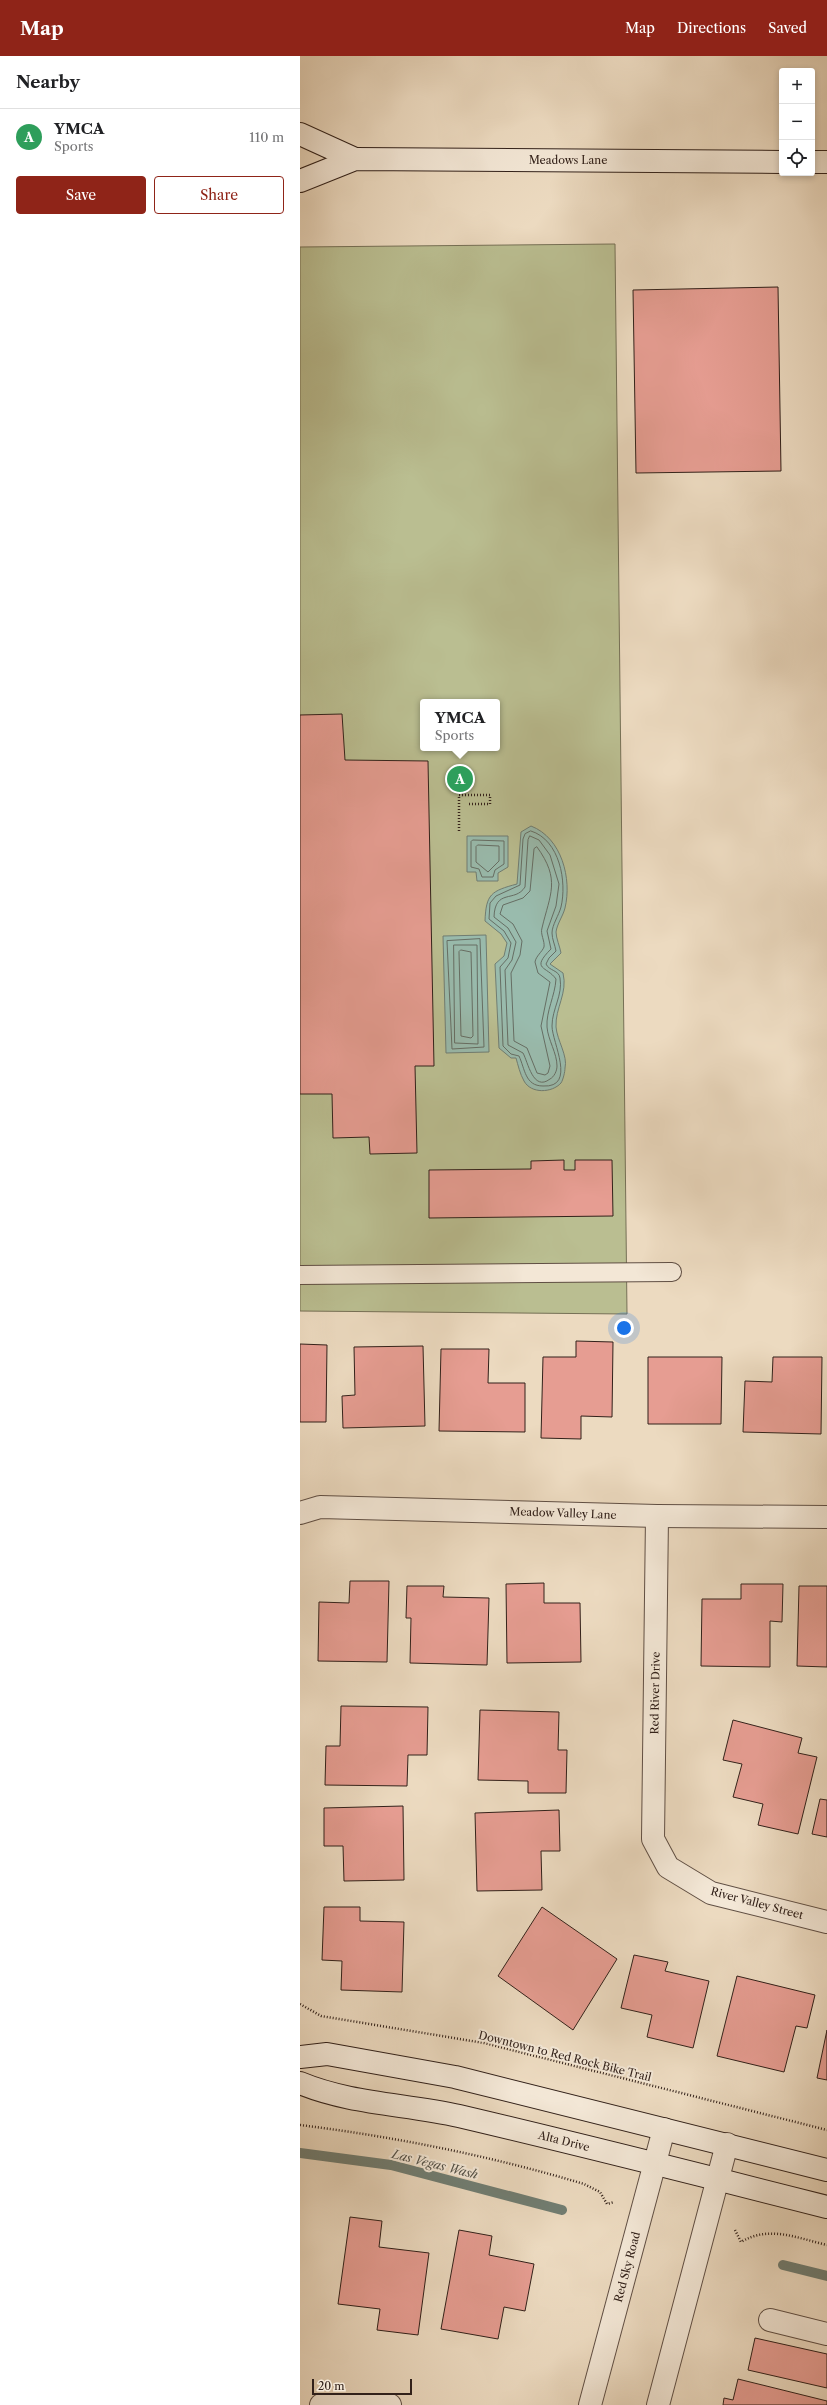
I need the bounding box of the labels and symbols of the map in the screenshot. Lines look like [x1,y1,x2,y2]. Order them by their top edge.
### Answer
street label: Meadows Lane [529,153,607,167]
pin: A [447,764,473,794]
your location [614,1318,634,1338]
street label: Meadow Valley Lane [509,1504,617,1522]
street label: Red River Drive [647,1651,663,1735]
street label: River Valley Street [709,1884,805,1922]
street label: Downtown to Red Rock Bike Trail [477,2028,654,2084]
street label: Alta Drive [536,2128,591,2154]
water label: Las Vegas Wash [390,2146,480,2182]
street label: Red Sky Road [611,2230,643,2304]
scale bar [312,2377,412,2396]

